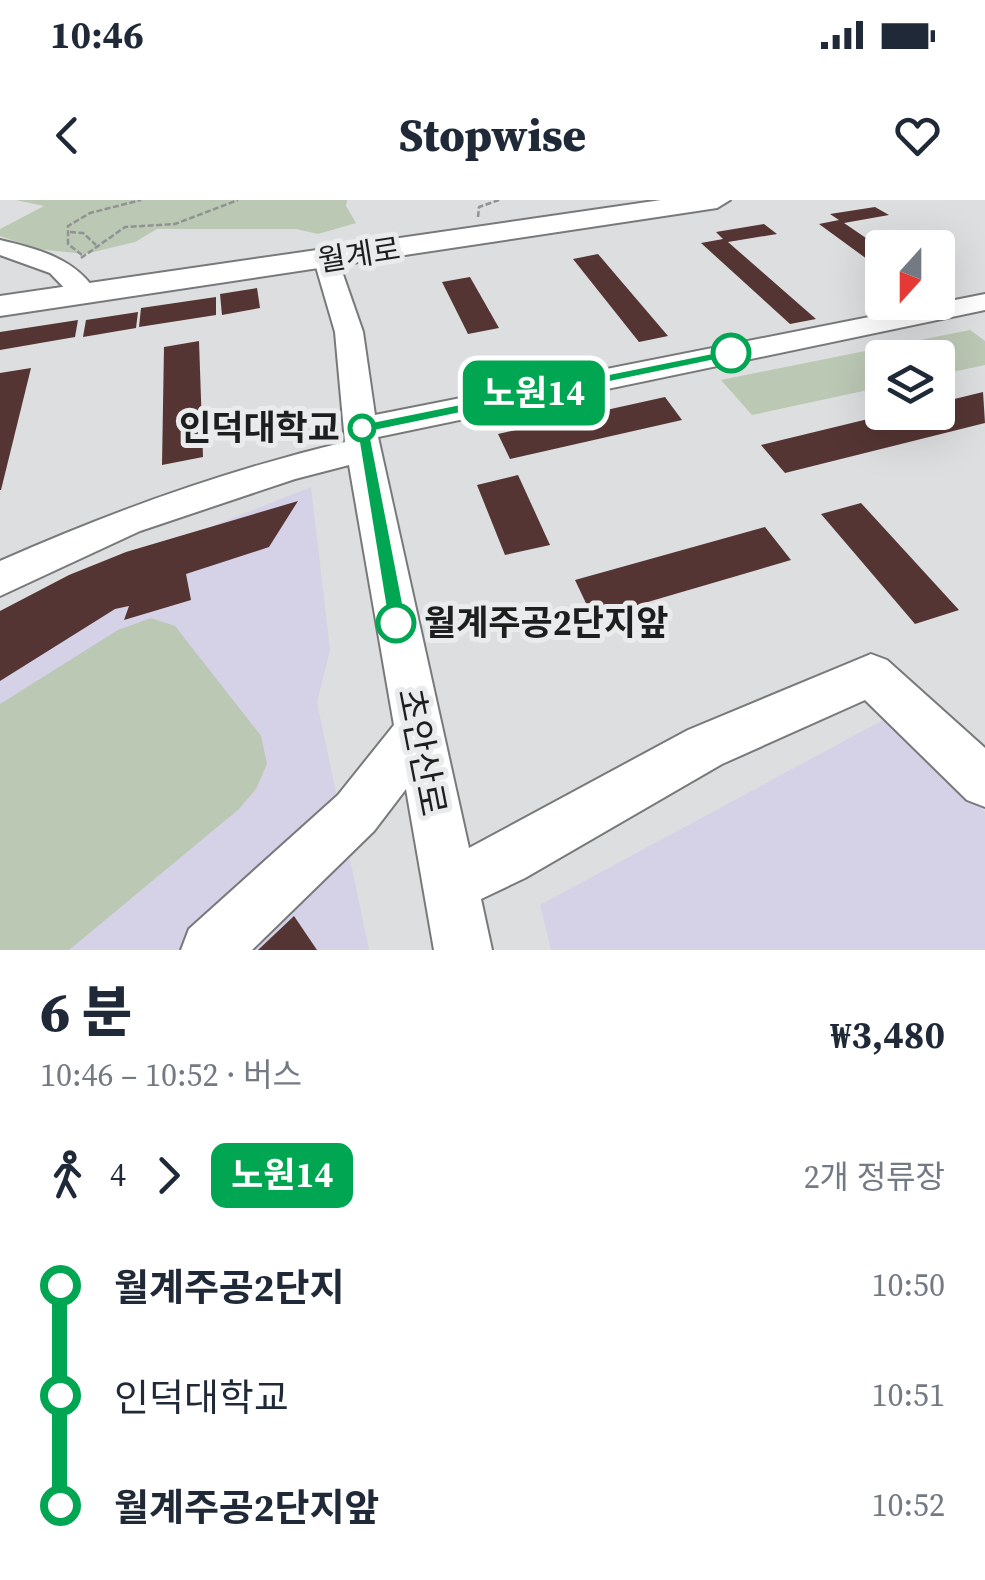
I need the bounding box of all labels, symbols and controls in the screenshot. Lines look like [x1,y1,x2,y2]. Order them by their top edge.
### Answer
text: 10:46 [50,9,144,61]
text: Stopwise [399,104,586,166]
icon: back [40,108,95,163]
icon: heart [890,108,945,163]
street label: 월계로 [315,228,403,281]
north arrow [865,230,955,320]
map controls [865,230,955,430]
unlabelled marker [712,334,750,372]
button: layers [865,340,955,430]
line badge: 노원14 [464,360,604,426]
text: 노원14 [483,369,585,417]
place label: 인덕대학교 [179,404,340,452]
marker: 인덕대학교 [349,415,375,441]
place label: 월계주공2단지앞 [424,599,668,647]
marker: 월계주공2단지앞 [377,604,415,642]
street label: 초안산로 [386,684,458,820]
text: 6 분 [40,974,132,1049]
text: ₩3,480 [831,1009,945,1061]
text: 10:46 – 10:52 · 버스 [40,1053,302,1097]
icon: walk [40,1148,95,1203]
icon: forward [141,1148,196,1203]
text: 노원14 [231,1151,333,1199]
text: 4 [110,1153,126,1197]
text: 2개 정류장 [804,1155,945,1199]
text: 월계주공2단지 [114,1262,344,1314]
text: 10:50 [871,1263,945,1307]
text: 인덕대학교 [114,1372,289,1424]
text: 10:51 [871,1373,945,1417]
text: 월계주공2단지앞 [114,1482,379,1534]
text: 10:52 [871,1483,945,1527]

